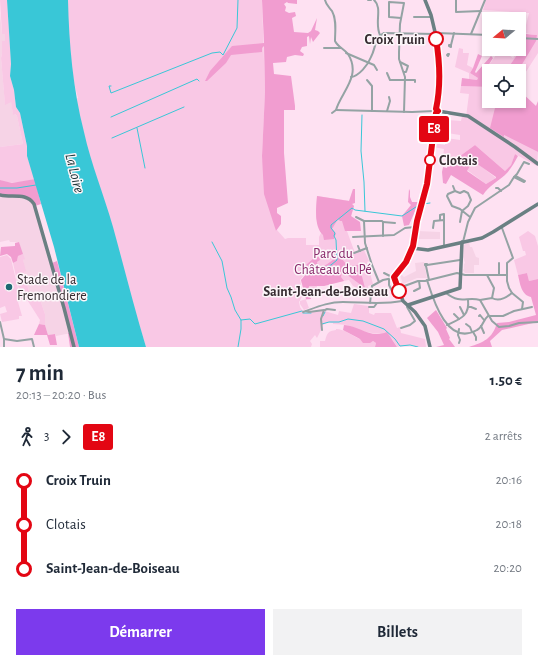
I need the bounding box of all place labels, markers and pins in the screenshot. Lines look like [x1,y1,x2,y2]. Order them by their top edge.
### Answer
marker: Croix Truin [428,31,444,47]
place label: Croix Truin [364,33,425,47]
marker: Clotais [424,154,436,166]
place label: Clotais [439,154,477,168]
place label: Stade de la Fremondiere [17,273,87,303]
marker: Stade de la Fremondiere [4,282,14,292]
marker: Saint-Jean-de-Boiseau [391,283,407,299]
place label: Saint-Jean-de-Boiseau [263,285,389,299]

